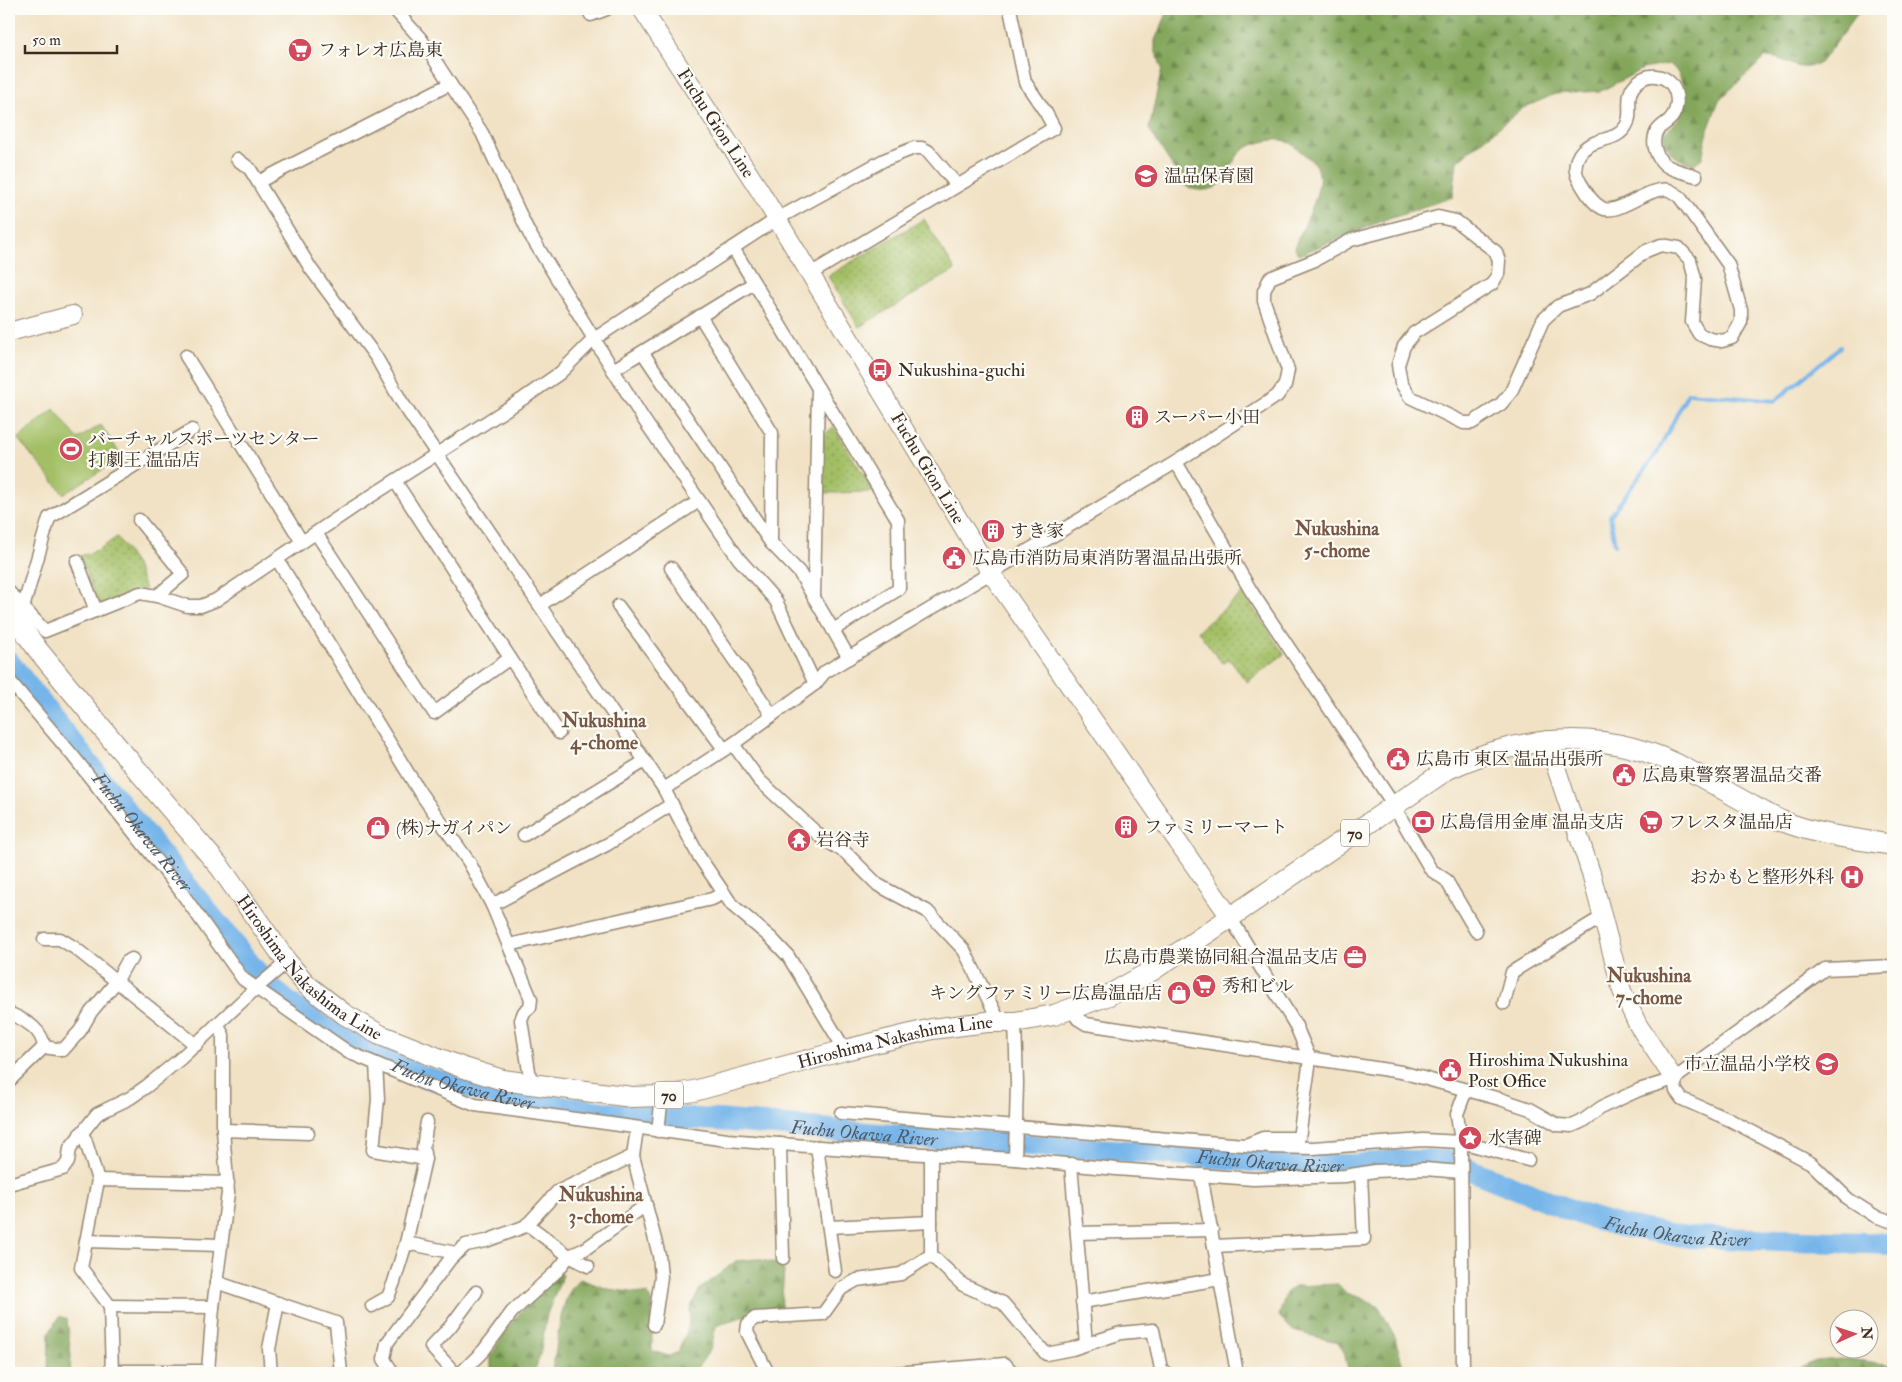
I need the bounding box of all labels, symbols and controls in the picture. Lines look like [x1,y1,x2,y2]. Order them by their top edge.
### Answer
scale bar [25,22,118,54]
text: 50 m [32,31,61,50]
supermarket icon: フォレオ広島東 [287,37,313,63]
place label: フォレオ広島東 [318,39,443,62]
street label: Fuchu Gion Line [672,64,760,183]
school or university icon: 温品保育園 [1133,163,1159,189]
place label: 温品保育園 [1164,165,1254,188]
bus stop icon: Nukushina-guchi [867,357,893,383]
place label: Nukushina-guchi [898,359,1025,382]
building icon: スーパー小田 [1124,404,1150,430]
place label: スーパー小田 [1154,406,1260,429]
street label: Fuchu Gion Line [885,408,970,529]
place label: バーチャルスポーツセンター 打劇王 温品店 [88,428,319,472]
sports icon: バーチャルスポーツセンター 打劇王 温品店 [58,436,84,462]
district label: Nukushina 5-chome [1294,517,1380,563]
building icon: すき家 [980,518,1006,544]
place label: すき家 [1010,520,1064,543]
public building icon: 広島市消防局東消防署温品出張所 [941,545,967,571]
place label: 広島市消防局東消防署温品出張所 [972,547,1242,570]
district label: Nukushina 4-chome [561,709,647,755]
public building icon: 広島市 東区 温品出張所 [1385,746,1411,772]
place label: 広島市 東区 温品出張所 [1416,748,1604,771]
public building icon: 広島東警察署温品交番 [1611,762,1637,788]
place label: 広島東警察署温品交番 [1642,764,1822,787]
water label: Fuchu Okawa River [86,767,198,898]
bank icon: 広島信用金庫 温品支店 [1410,809,1436,835]
supermarket icon: フレスタ温品店 [1638,809,1664,835]
place label: 広島信用金庫 温品支店 [1440,811,1624,834]
place label: フレスタ温品店 [1668,811,1793,834]
building icon: ファミリーマート [1113,814,1139,840]
shop icon: (株)ナガイパン [365,815,391,841]
place label: ファミリーマート [1144,816,1288,839]
place label: (株)ナガイパン [396,817,513,840]
road number: 70 [1341,820,1369,846]
temple icon: 岩谷寺 [786,827,812,853]
place label: 岩谷寺 [816,829,870,852]
hospital icon: おかもと整形外科 [1839,864,1865,890]
place label: おかもと整形外科 [1690,866,1834,889]
street label: Hiroshima Nakashima Line [231,891,387,1046]
office icon: 広島市農業協同組合温品支店 [1342,944,1368,970]
place label: 広島市農業協同組合温品支店 [1104,946,1338,969]
district label: Nukushina 7-chome [1606,964,1692,1010]
supermarket icon: 秀和ビル [1191,973,1217,999]
place label: 秀和ビル [1222,975,1294,998]
shop icon: キングファミリー広島温品店 [1166,980,1192,1006]
place label: キングファミリー広島温品店 [929,982,1162,1005]
street label: Hiroshima Nakashima Line [795,1011,993,1074]
place label: Hiroshima Nukushina Post Office [1468,1049,1629,1093]
school or university icon: 市立温品小学校 [1814,1051,1840,1077]
water label: Fuchu Okawa River [387,1053,537,1116]
place label: 市立温品小学校 [1684,1053,1810,1076]
public building icon: Hiroshima Nukushina Post Office [1437,1057,1463,1083]
road number: 70 [655,1082,683,1108]
water label: Fuchu Okawa River [789,1115,939,1152]
place icon: 水害碑 [1457,1125,1483,1151]
place label: 水害碑 [1488,1127,1542,1150]
water label: Fuchu Okawa River [1194,1145,1344,1178]
district label: Nukushina 3-chome [558,1183,644,1229]
water label: Fuchu Okawa River [1600,1211,1752,1252]
north arrow [1830,1310,1880,1360]
text: N [1858,1326,1875,1341]

